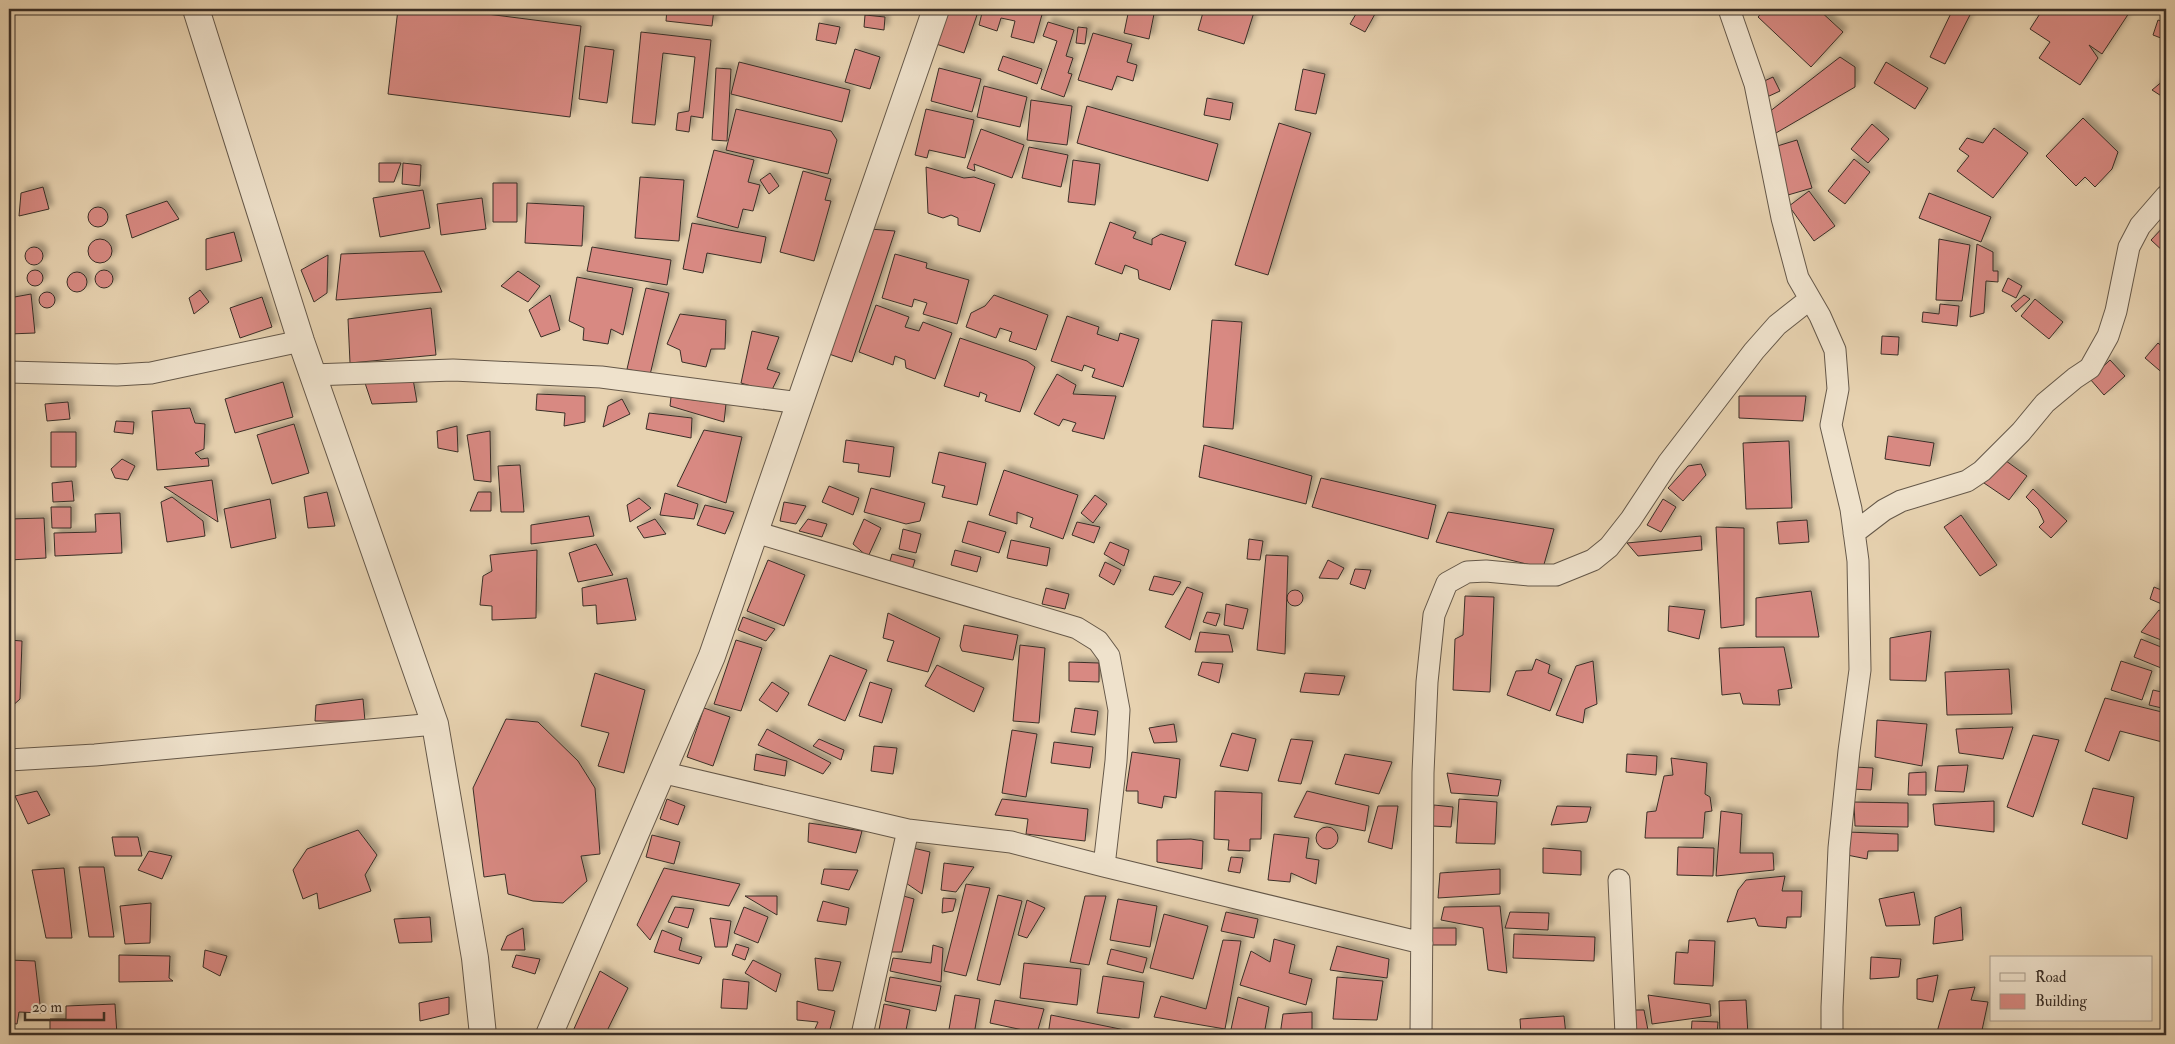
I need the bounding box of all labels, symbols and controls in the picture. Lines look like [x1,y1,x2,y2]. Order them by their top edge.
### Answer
legend [1990,956,2152,1022]
text: Road [2035,968,2067,987]
scale bar [25,989,104,1021]
text: Building [2035,992,2087,1011]
text: 20 m [32,998,62,1017]

